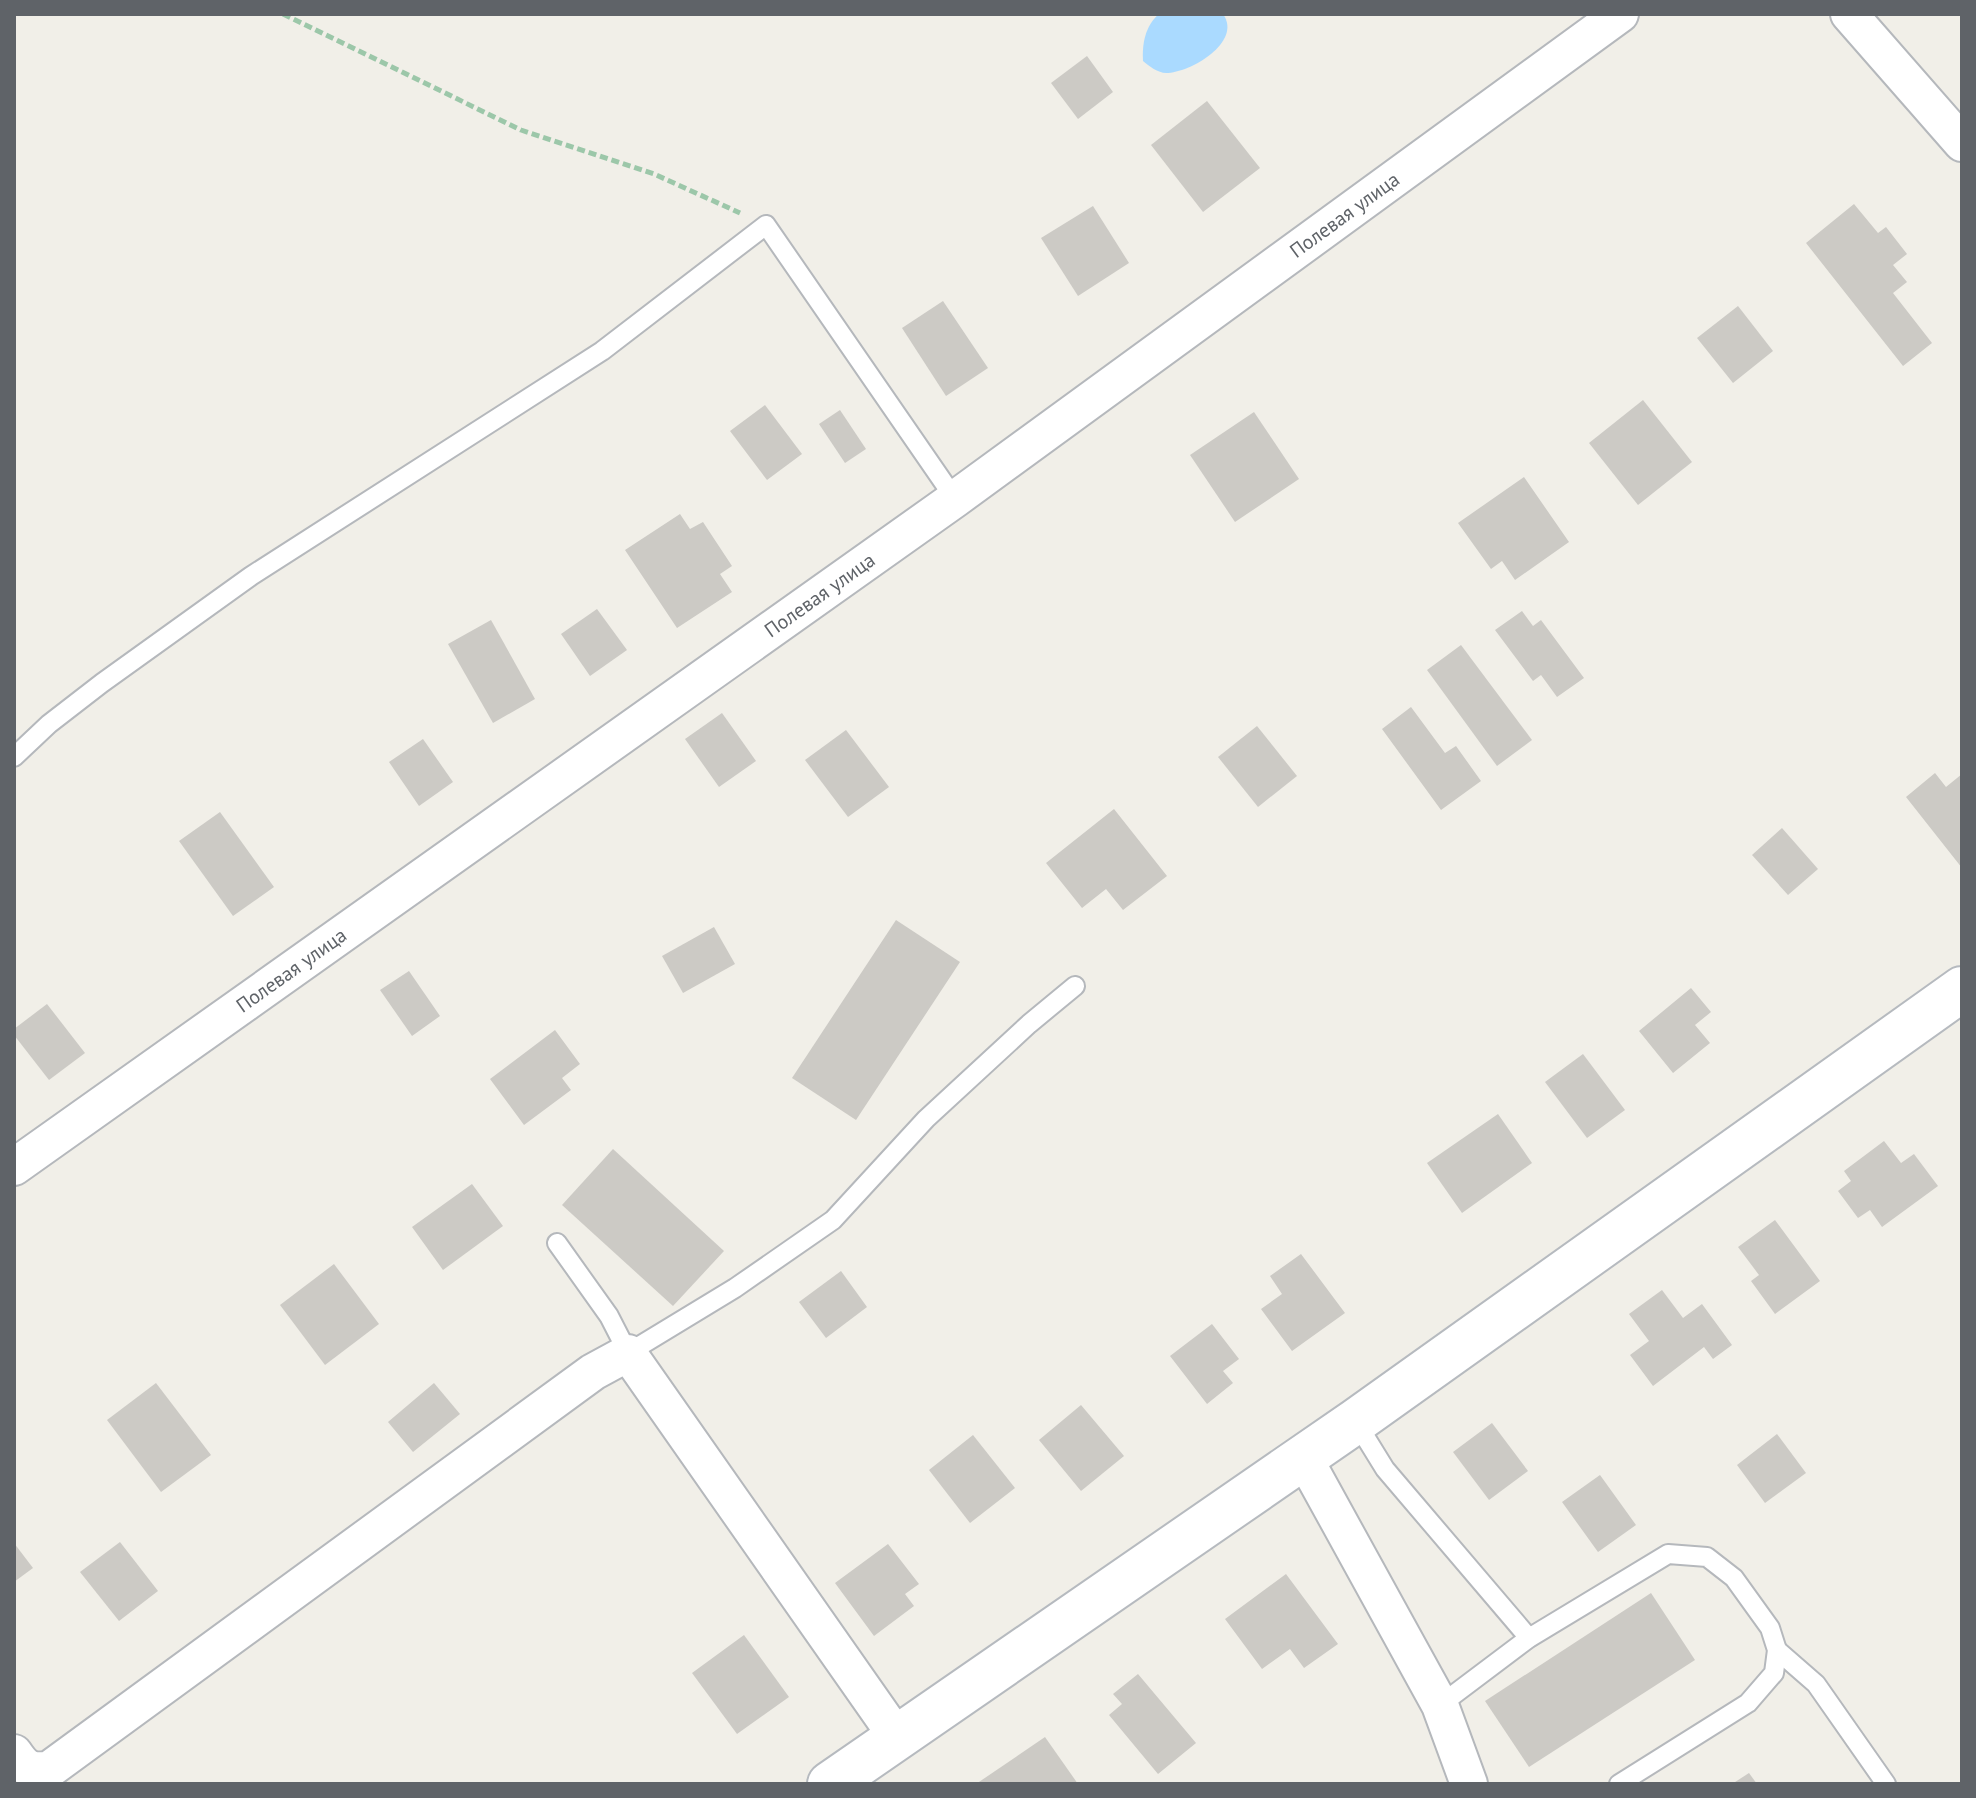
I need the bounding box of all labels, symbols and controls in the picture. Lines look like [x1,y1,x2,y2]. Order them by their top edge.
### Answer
street label: Полевая улица [1284,166,1404,264]
street label: Полевая улица [759,547,880,643]
street label: Полевая улица [231,922,352,1018]

